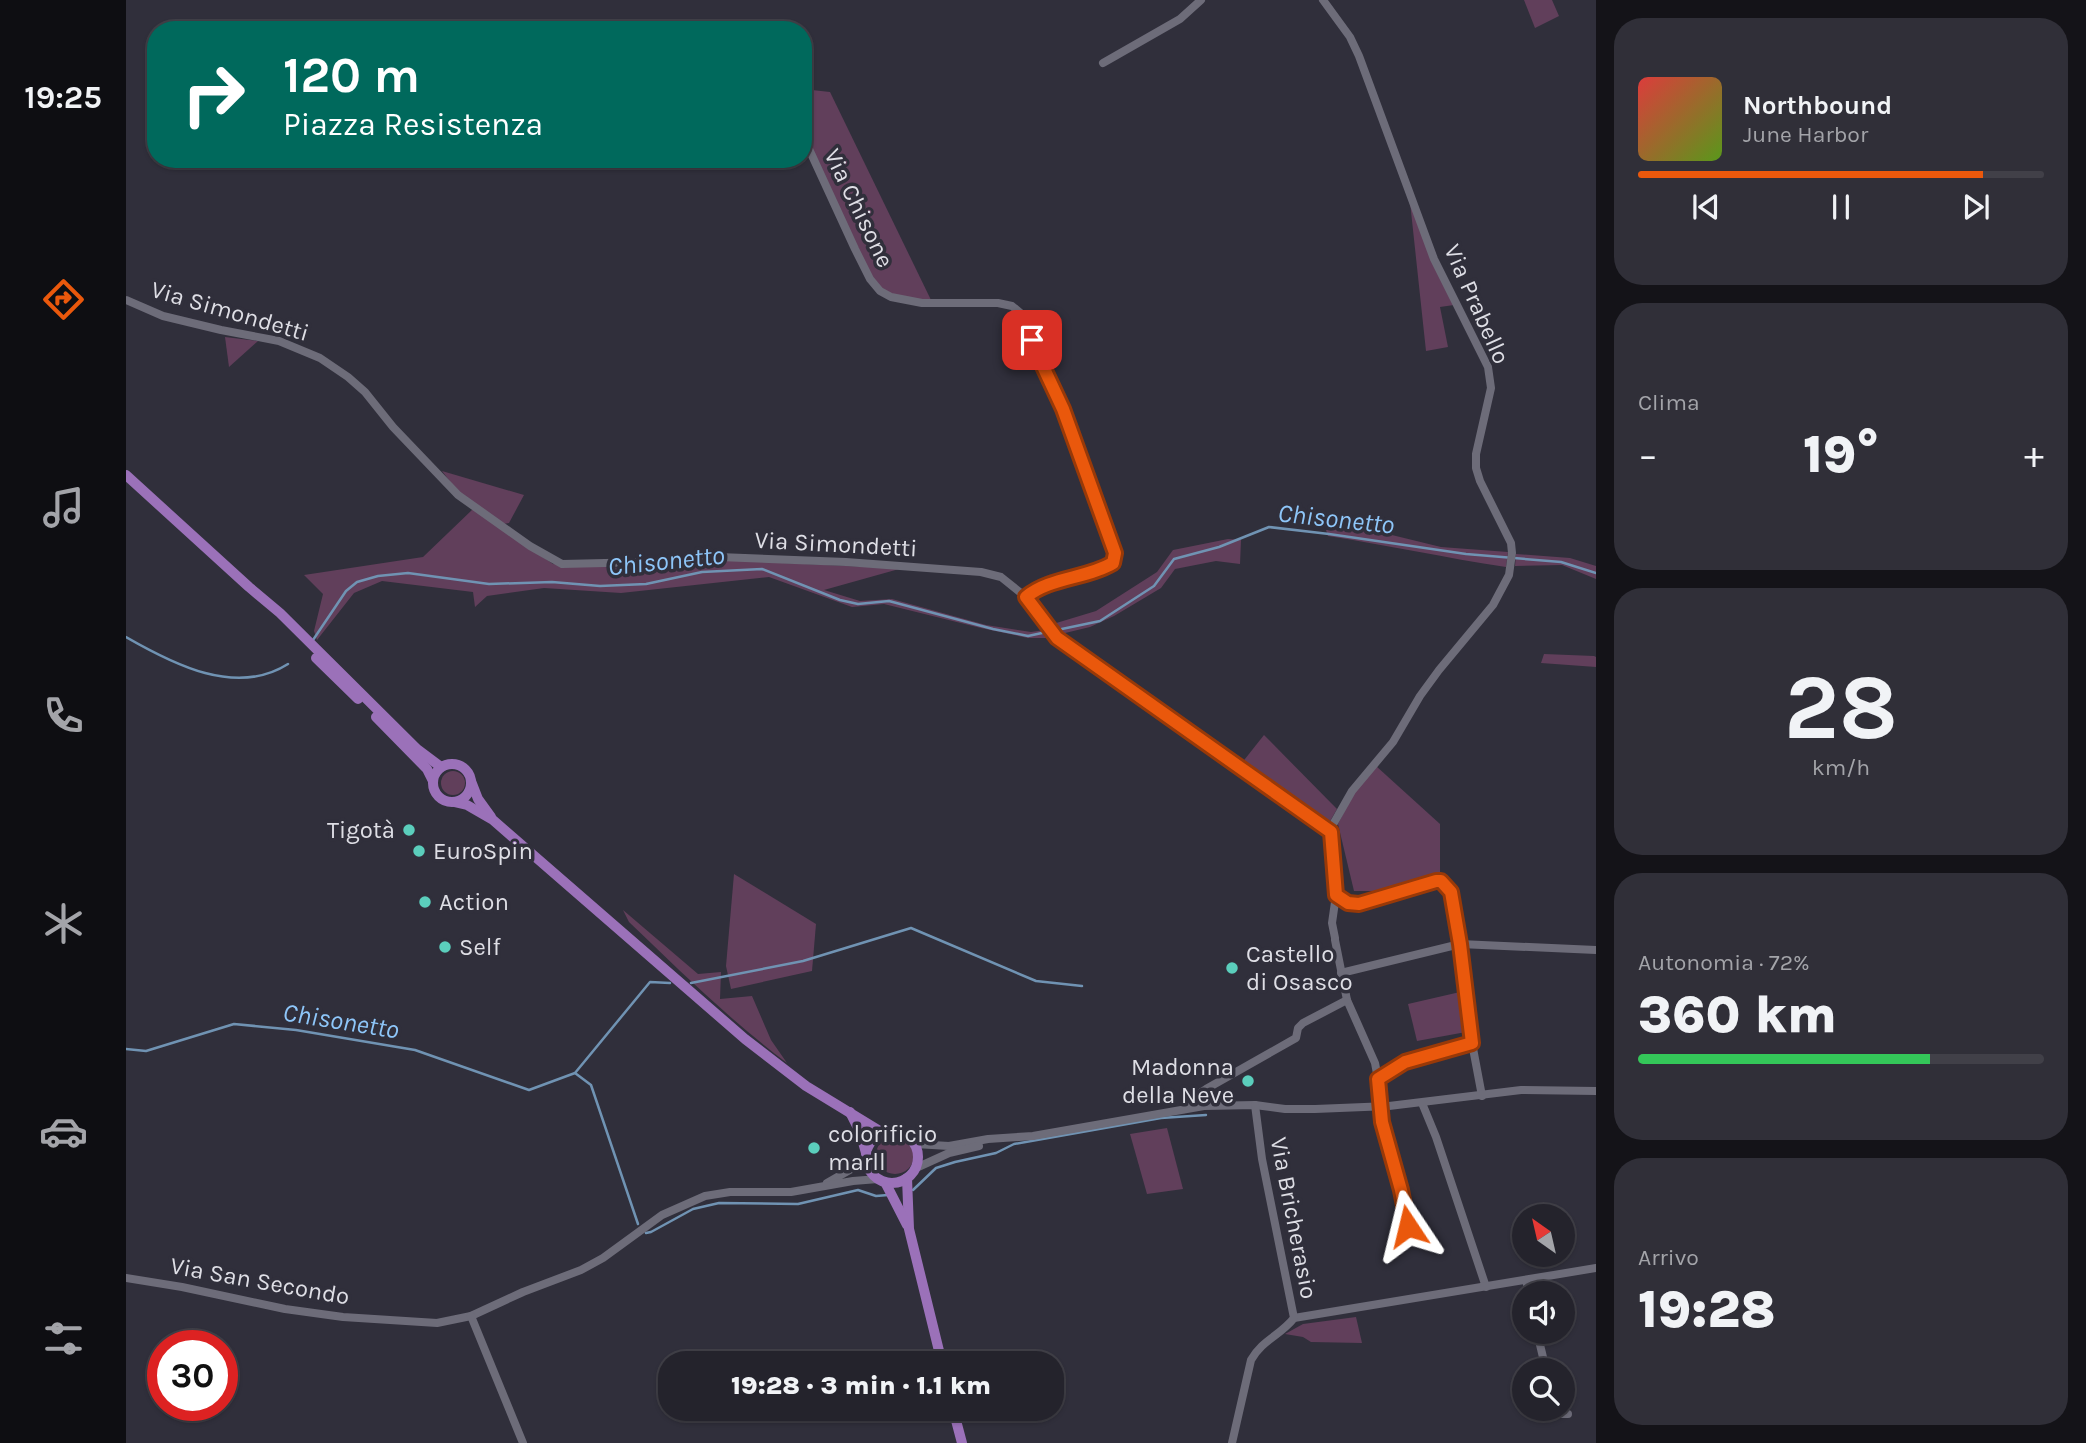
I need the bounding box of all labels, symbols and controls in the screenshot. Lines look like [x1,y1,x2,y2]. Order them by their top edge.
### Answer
text: 120 m [283,47,420,104]
icon: right [168,49,259,140]
text: 19:25 [24,79,102,116]
text: Northbound [1743,90,1892,121]
text: Piazza Resistenza [283,106,543,143]
text: June Harbor [1743,121,1868,148]
street label: Via Chisone [818,144,900,272]
icon: previous [1687,188,1725,226]
icon: pause [1822,188,1860,226]
icon: next [1957,188,1995,226]
street label: Via Prabello [1438,240,1516,368]
icon: directions [39,275,88,324]
street label: Via Simondetti [148,275,312,347]
pin [1002,310,1062,370]
icon: arrive [1013,321,1051,359]
text: Clima [1638,389,1700,416]
text: 19° [1803,424,1879,485]
text: − [1638,433,1658,478]
text: + [2024,433,2044,478]
icon: music [39,483,88,532]
water label: Chisonetto [1276,497,1396,541]
street label: Via Simondetti [754,526,918,562]
water label: Chisonetto [606,539,726,583]
text: 28 [1784,655,1898,761]
icon: phone [39,691,88,740]
text: km/h [1812,754,1870,781]
place label: Tigotà [327,816,395,844]
marker: Tigotà [401,822,417,838]
place label: EuroSpin [433,837,533,865]
marker: EuroSpin [411,843,427,859]
place label: Action [439,888,509,916]
marker: Action [417,894,433,910]
icon: climate [39,899,88,948]
place label: Self [459,933,502,961]
marker: Self [437,939,453,955]
place label: Castello di Osasco [1246,940,1353,996]
text: Autonomia · 72% [1638,949,1810,976]
marker: Castello di Osasco [1224,960,1240,976]
text: 360 km [1638,984,1837,1045]
water label: Chisonetto [281,997,401,1046]
place label: Madonna della Neve [1122,1053,1234,1109]
marker: Madonna della Neve [1240,1073,1256,1089]
icon: car [39,1107,88,1156]
place label: colorificio marll [828,1120,937,1176]
street label: Via Bricherasio [1265,1135,1323,1301]
marker: colorificio marll [806,1140,822,1156]
position arrow [1371,1189,1445,1263]
north arrow [1512,1204,1575,1267]
map controls [1512,1204,1575,1421]
text: Arrivo [1638,1244,1699,1271]
street label: Via San Secondo [168,1251,352,1311]
text: 19:28 [1638,1279,1776,1340]
button: sound [1512,1281,1575,1344]
icon: filters [39,1314,88,1363]
speed limit sign: 30 [147,1330,238,1421]
button: search [1512,1358,1575,1421]
text: 19:28 · 3 min · 1.1 km [731,1370,991,1401]

